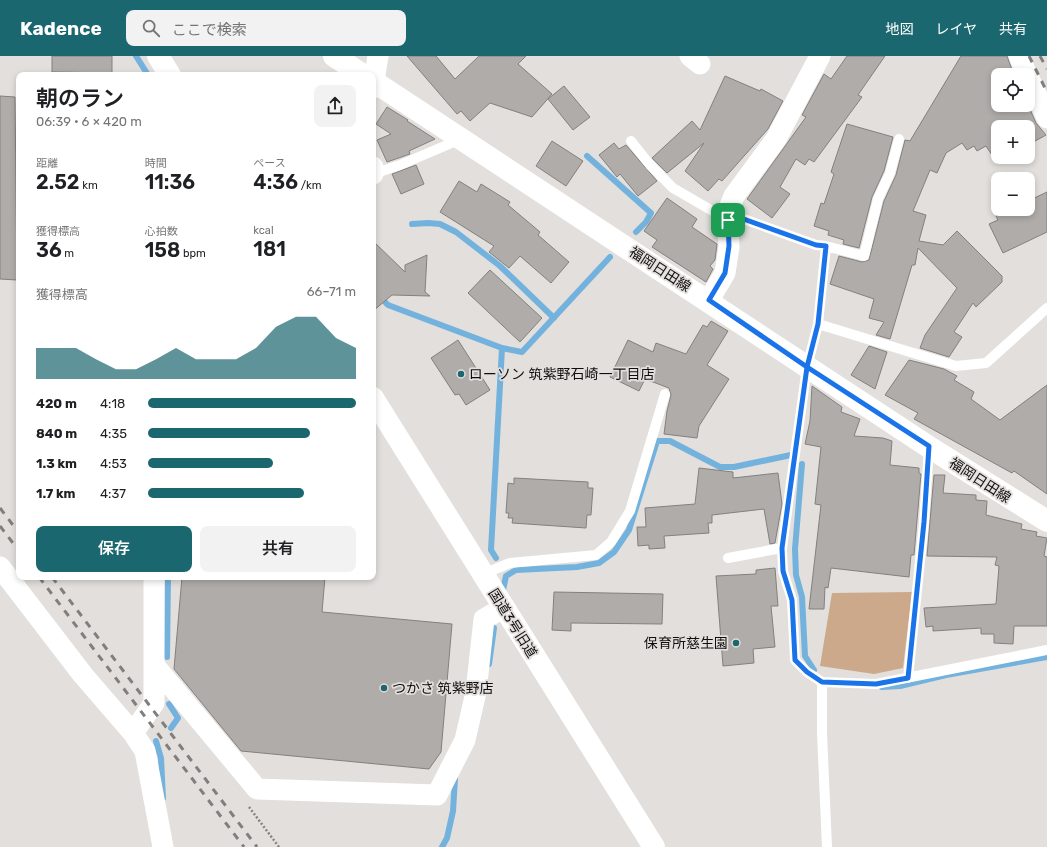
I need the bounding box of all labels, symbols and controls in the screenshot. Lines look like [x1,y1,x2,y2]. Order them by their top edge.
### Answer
search box [126,10,406,46]
text: Kadence [20,17,102,40]
icon: search [140,17,162,39]
text: ここで検索 [172,21,247,39]
text: 地図 [885,21,913,38]
text: レイヤ [935,21,977,38]
text: 共有 [999,21,1027,38]
map controls [991,68,1035,216]
button: locate [991,68,1035,112]
text: 朝のラン [36,85,124,112]
button: share [314,85,356,127]
text: 06:39 · 6 × 420 m [36,114,142,129]
button: + [991,120,1035,164]
text: 距離 [36,157,58,170]
text: 時間 [145,157,167,170]
text: ペース [253,157,286,170]
text: 2.52 [36,170,80,194]
text: 11:36 [145,170,195,194]
text: 4:36 [253,170,298,194]
button: − [991,172,1035,216]
text: km [80,179,98,192]
text: /km [298,179,321,192]
pin [711,203,745,237]
icon: arrive [717,209,739,231]
text: kcal [253,224,274,237]
text: 獲得標高 [36,225,80,238]
text: 心拍数 [145,225,178,238]
text: 181 [253,237,286,261]
text: 36 [36,238,62,262]
text: 158 [145,238,180,262]
street label: 福岡日田線 [626,243,694,296]
text: m [62,247,74,260]
text: bpm [180,247,206,260]
text: 66–71 m [307,284,356,299]
text: 獲得標高 [36,287,88,302]
place label: ローソン 筑紫野石崎一丁目店 [469,366,654,383]
marker: ローソン 筑紫野石崎一丁目店 [456,369,466,379]
text: 420 m [36,396,77,411]
text: 4:18 [100,396,125,411]
text: 840 m [36,426,77,441]
text: 4:35 [100,426,127,441]
street label: 福岡日田線 [946,454,1014,507]
text: 1.3 km [36,456,77,471]
text: 4:53 [100,456,127,471]
text: 1.7 km [36,486,76,501]
text: 4:37 [100,486,126,501]
button: 保存 [36,526,192,572]
button: 共有 [200,526,356,572]
street label: 国道3号旧道 [485,586,541,661]
place label: 保育所慈生園 [644,635,728,652]
marker: 保育所慈生園 [731,638,741,648]
place label: つかさ 筑紫野店 [392,680,493,697]
marker: つかさ 筑紫野店 [379,683,389,693]

